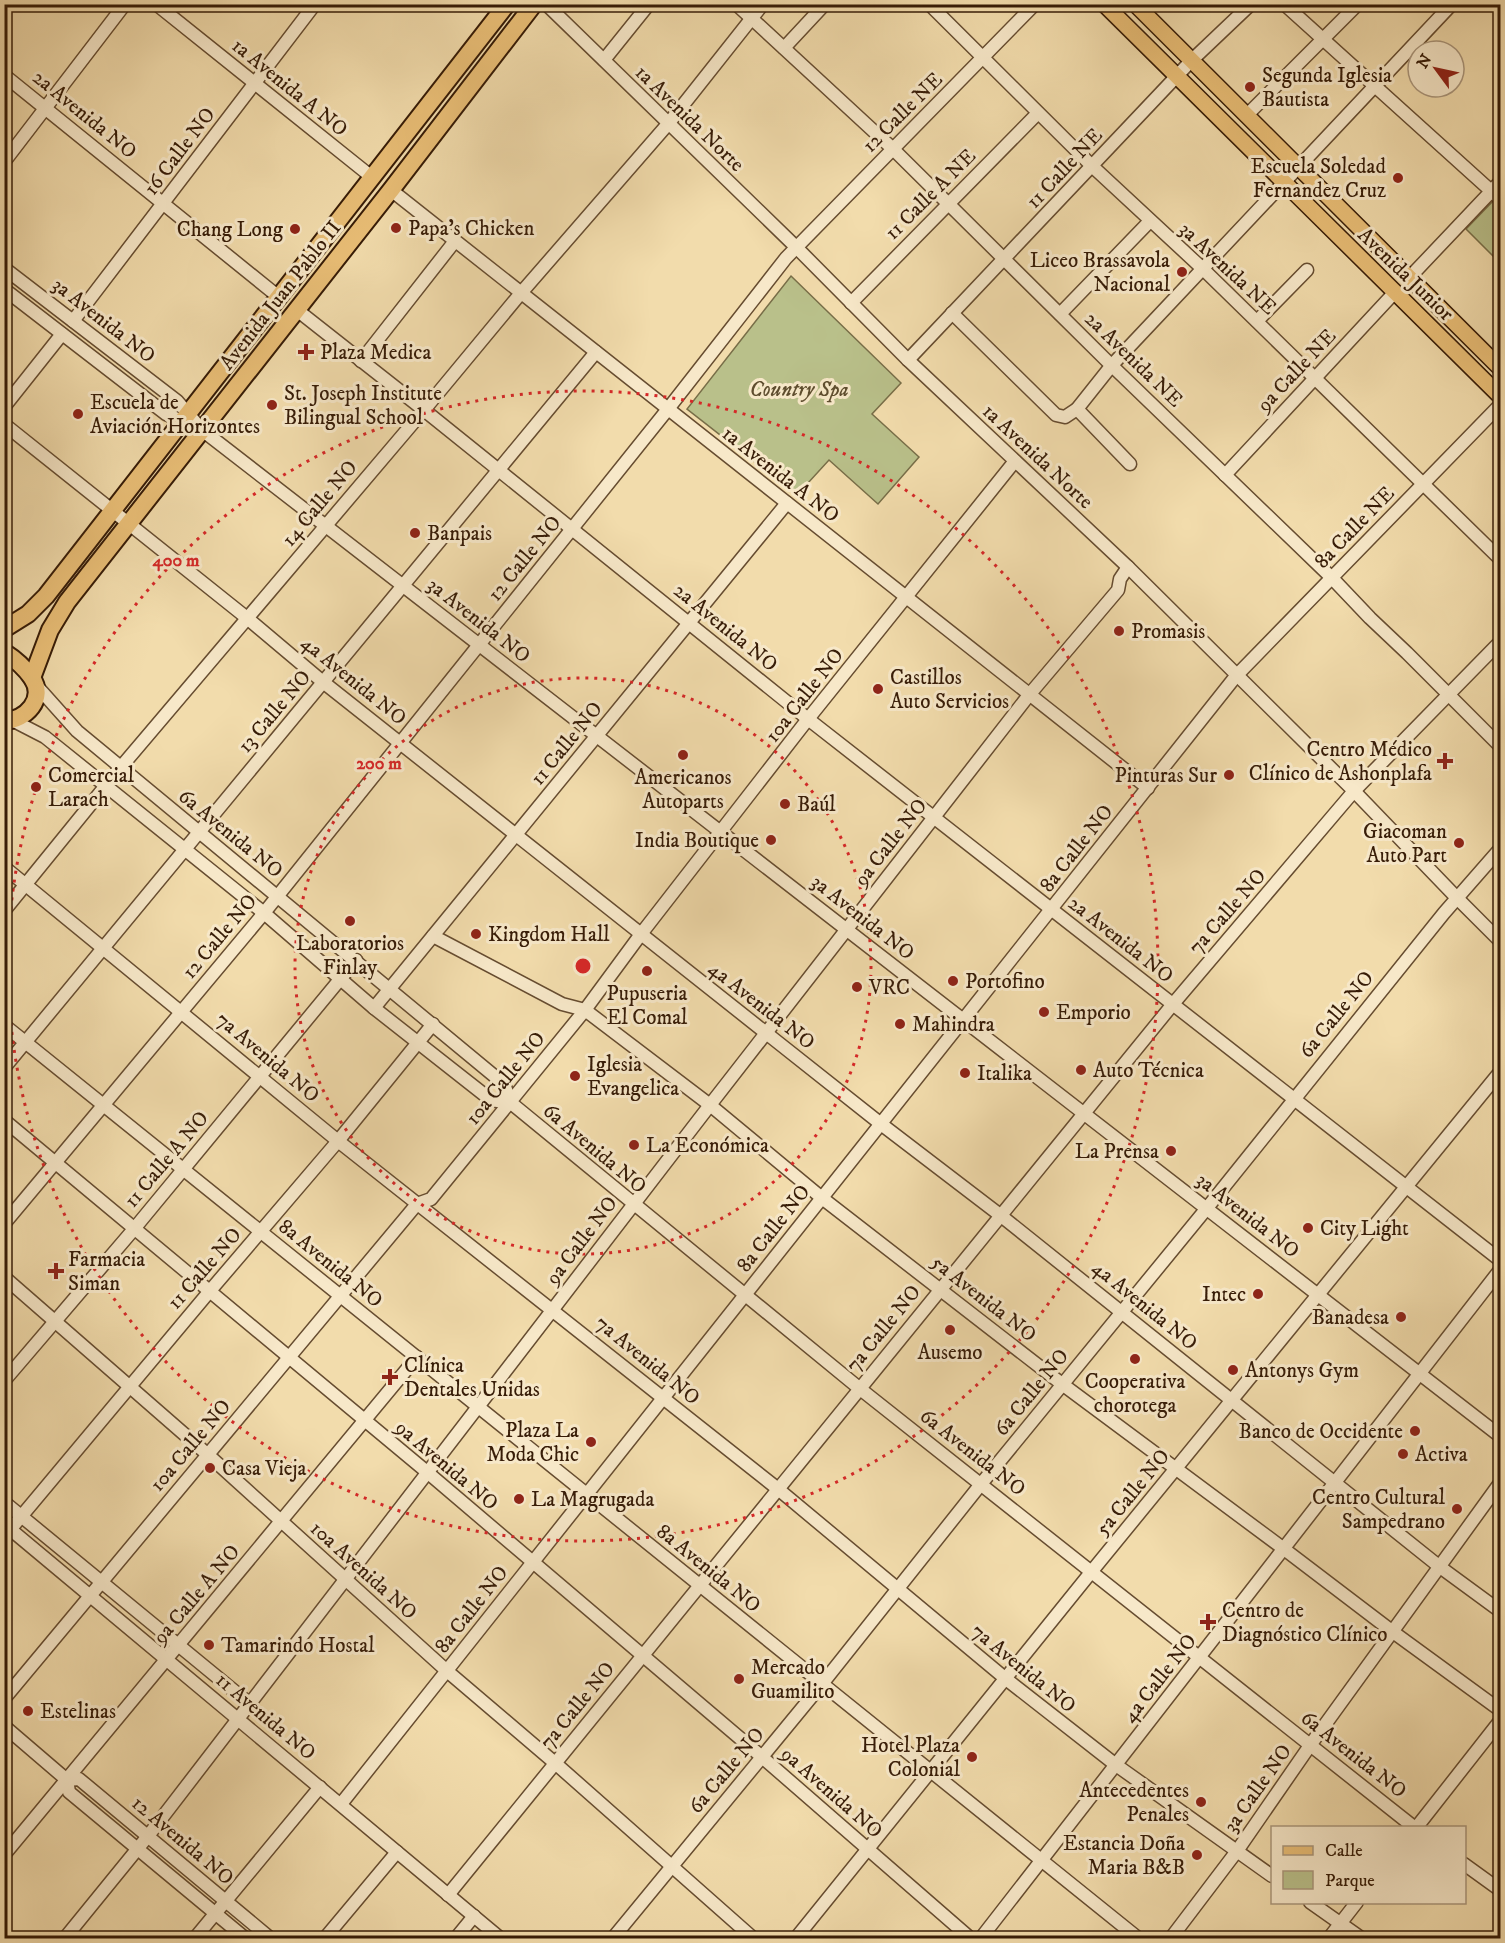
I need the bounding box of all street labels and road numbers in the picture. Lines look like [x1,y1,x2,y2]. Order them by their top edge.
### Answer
street label: 1a Avenida A NO [226,33,353,143]
street label: 1a Avenida Norte [629,60,750,178]
street label: 2a Avenida NO [27,65,142,165]
street label: 12 Calle NE [857,67,948,158]
street label: 16 Calle NO [138,102,221,201]
street label: 11 Calle NE [1021,123,1109,214]
street label: 11 Calle A NE [880,144,982,246]
street label: Avenida Juan Pablo II [214,216,347,376]
street label: 3a Avenida NE [1173,217,1282,321]
street label: Avenida Junior [1352,222,1459,327]
street label: 3a Avenida NO [46,272,160,369]
street label: 2a Avenida NE [1079,306,1188,413]
street label: 9a Calle NE [1251,323,1342,419]
street label: 1a Avenida Norte [976,399,1098,515]
street label: 1a Avenida A NO [716,421,844,529]
street label: 14 Calle NO [276,455,363,552]
street label: 8a Calle NE [1309,481,1401,574]
street label: 12 Calle NO [482,510,567,607]
street label: 3a Avenida NO [421,572,535,669]
street label: 2a Avenida NO [668,578,783,678]
street label: 4a Avenida NO [295,630,412,731]
street label: 10a Calle NO [760,643,850,748]
street label: 13 Calle NO [232,665,317,759]
street label: 11 Calle NO [525,696,608,791]
street label: 6a Avenida NO [173,784,288,884]
street label: 9a Calle NO [848,793,933,893]
street label: 8a Calle NO [1034,799,1119,898]
street label: 7a Calle NO [1184,864,1272,960]
street label: 3a Avenida NO [805,869,919,966]
street label: 12 Calle NO [177,889,263,984]
street label: 2a Avenida NO [1062,891,1178,989]
street label: 4a Avenida NO [703,956,820,1056]
street label: 6a Calle NO [1294,966,1380,1064]
street label: 7a Avenida NO [210,1007,325,1109]
street label: 10a Calle NO [460,1027,551,1131]
street label: 6a Avenida NO [537,1098,652,1200]
street label: 11 Calle A NO [119,1106,215,1213]
street label: 3a Avenida NO [1190,1167,1304,1264]
street label: 8a Calle NO [731,1179,816,1278]
street label: 9a Calle NO [539,1191,624,1291]
street label: 8a Avenida NO [273,1214,388,1314]
street label: 11 Calle NO [162,1222,248,1315]
street label: 5a Avenida NO [925,1249,1041,1348]
street label: 4a Avenida NO [1086,1255,1203,1356]
street label: 7a Calle NO [841,1280,927,1378]
street label: 7a Avenida NO [590,1311,705,1411]
street label: 6a Calle NO [989,1344,1075,1442]
street label: 10a Calle NO [145,1394,237,1497]
street label: 6a Avenida NO [914,1403,1031,1502]
street label: 9a Avenida NO [389,1414,503,1517]
street label: 5a Calle NO [1090,1444,1176,1541]
street label: 10a Avenida NO [304,1516,422,1626]
street label: 8a Avenida NO [651,1519,766,1619]
street label: 9a Calle A NO [147,1539,246,1651]
street label: 8a Calle NO [429,1560,514,1659]
street label: 7a Avenida NO [966,1619,1081,1719]
street label: 4a Calle NO [1117,1629,1203,1728]
street label: 7a Calle NO [535,1657,621,1755]
street label: 11 Avenida NO [210,1667,321,1766]
street label: 6a Avenida NO [1295,1705,1412,1804]
street label: 6a Calle NO [683,1722,770,1819]
street label: 3a Calle NO [1218,1739,1298,1838]
street label: 9a Avenida NO [774,1741,888,1844]
street label: 12 Avenida NO [126,1790,239,1891]

